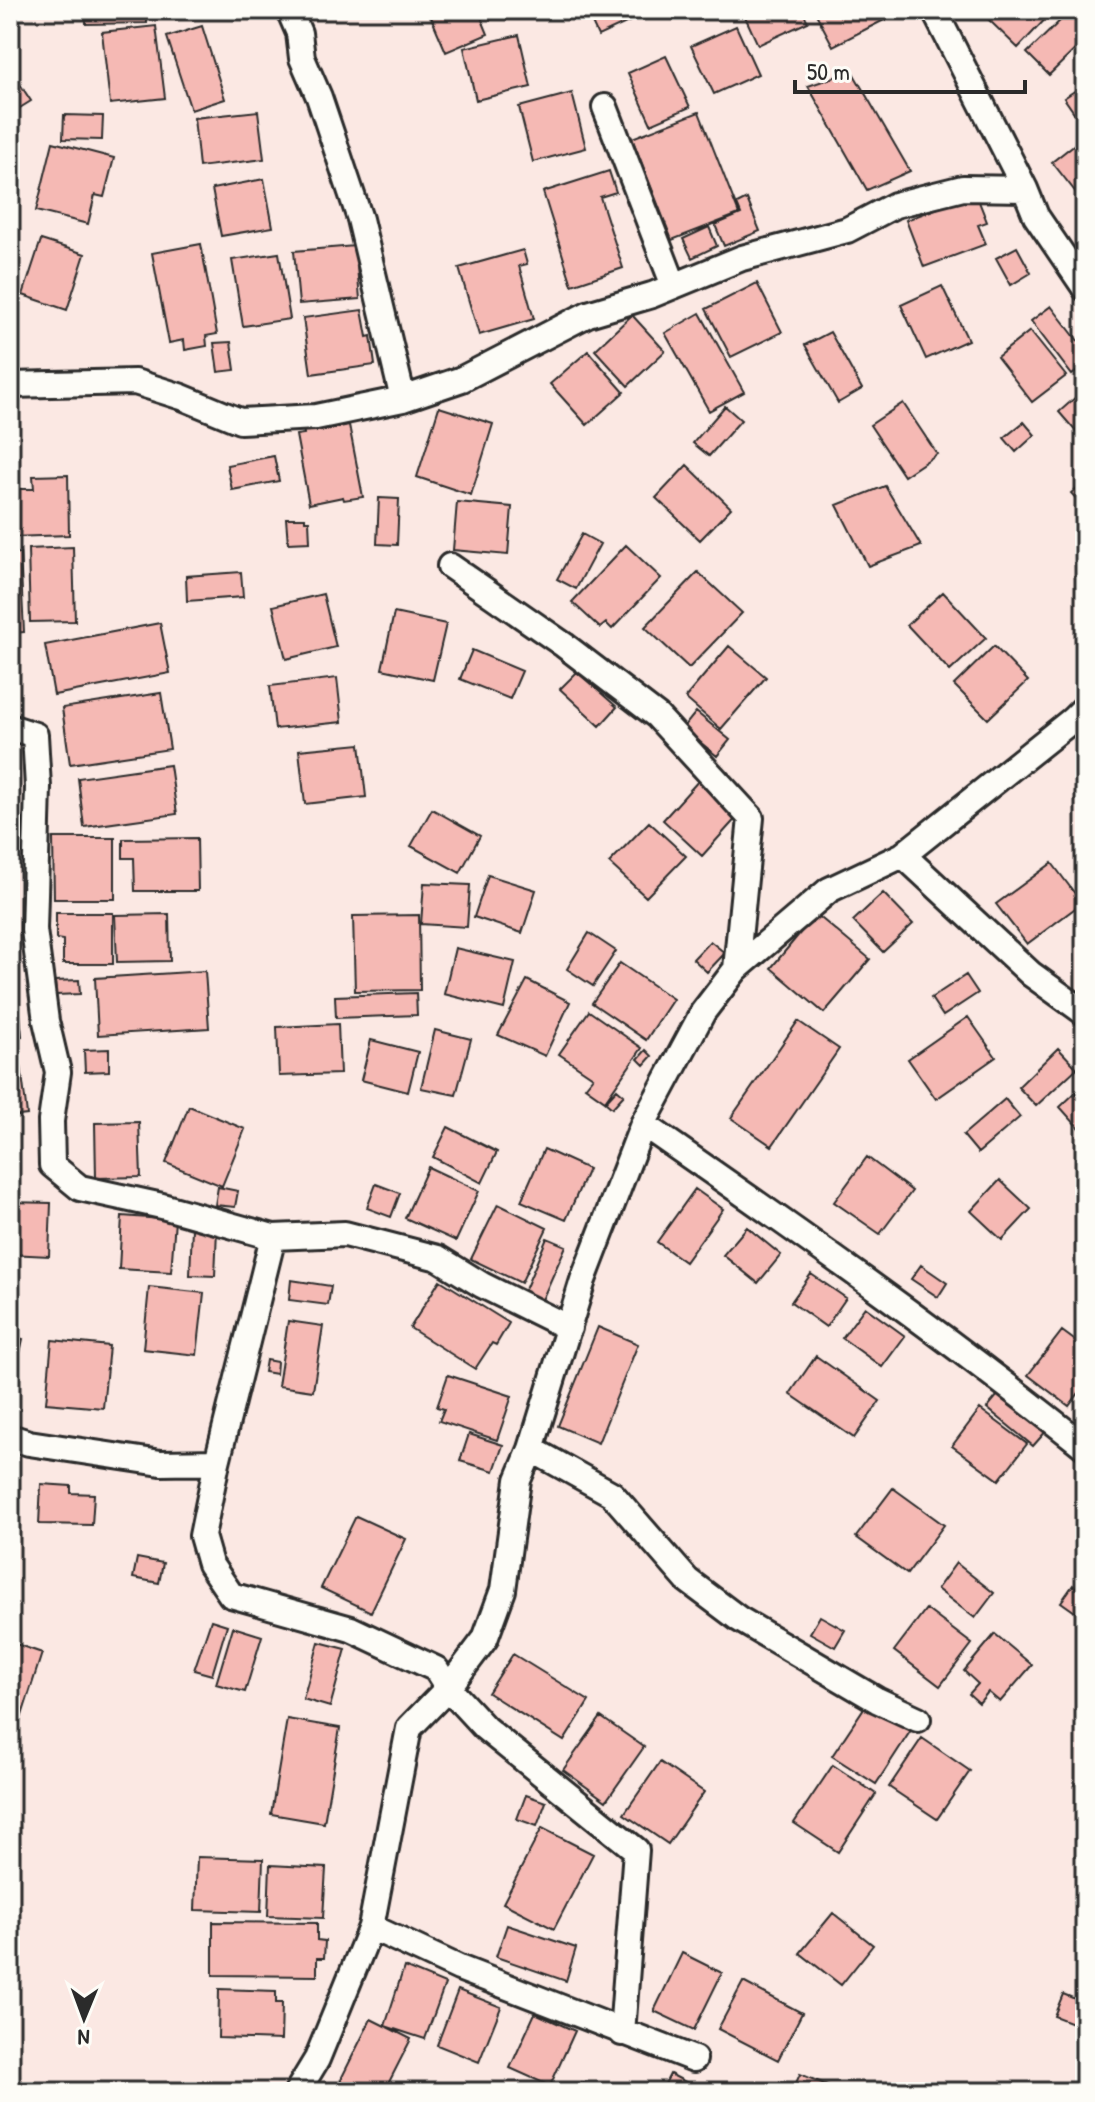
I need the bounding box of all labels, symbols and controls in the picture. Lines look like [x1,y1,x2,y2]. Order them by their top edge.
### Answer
scale bar [795,44,1025,94]
text: 50 m [807,55,850,87]
north arrow [44,1978,124,2058]
text: N [77,2023,90,2053]

